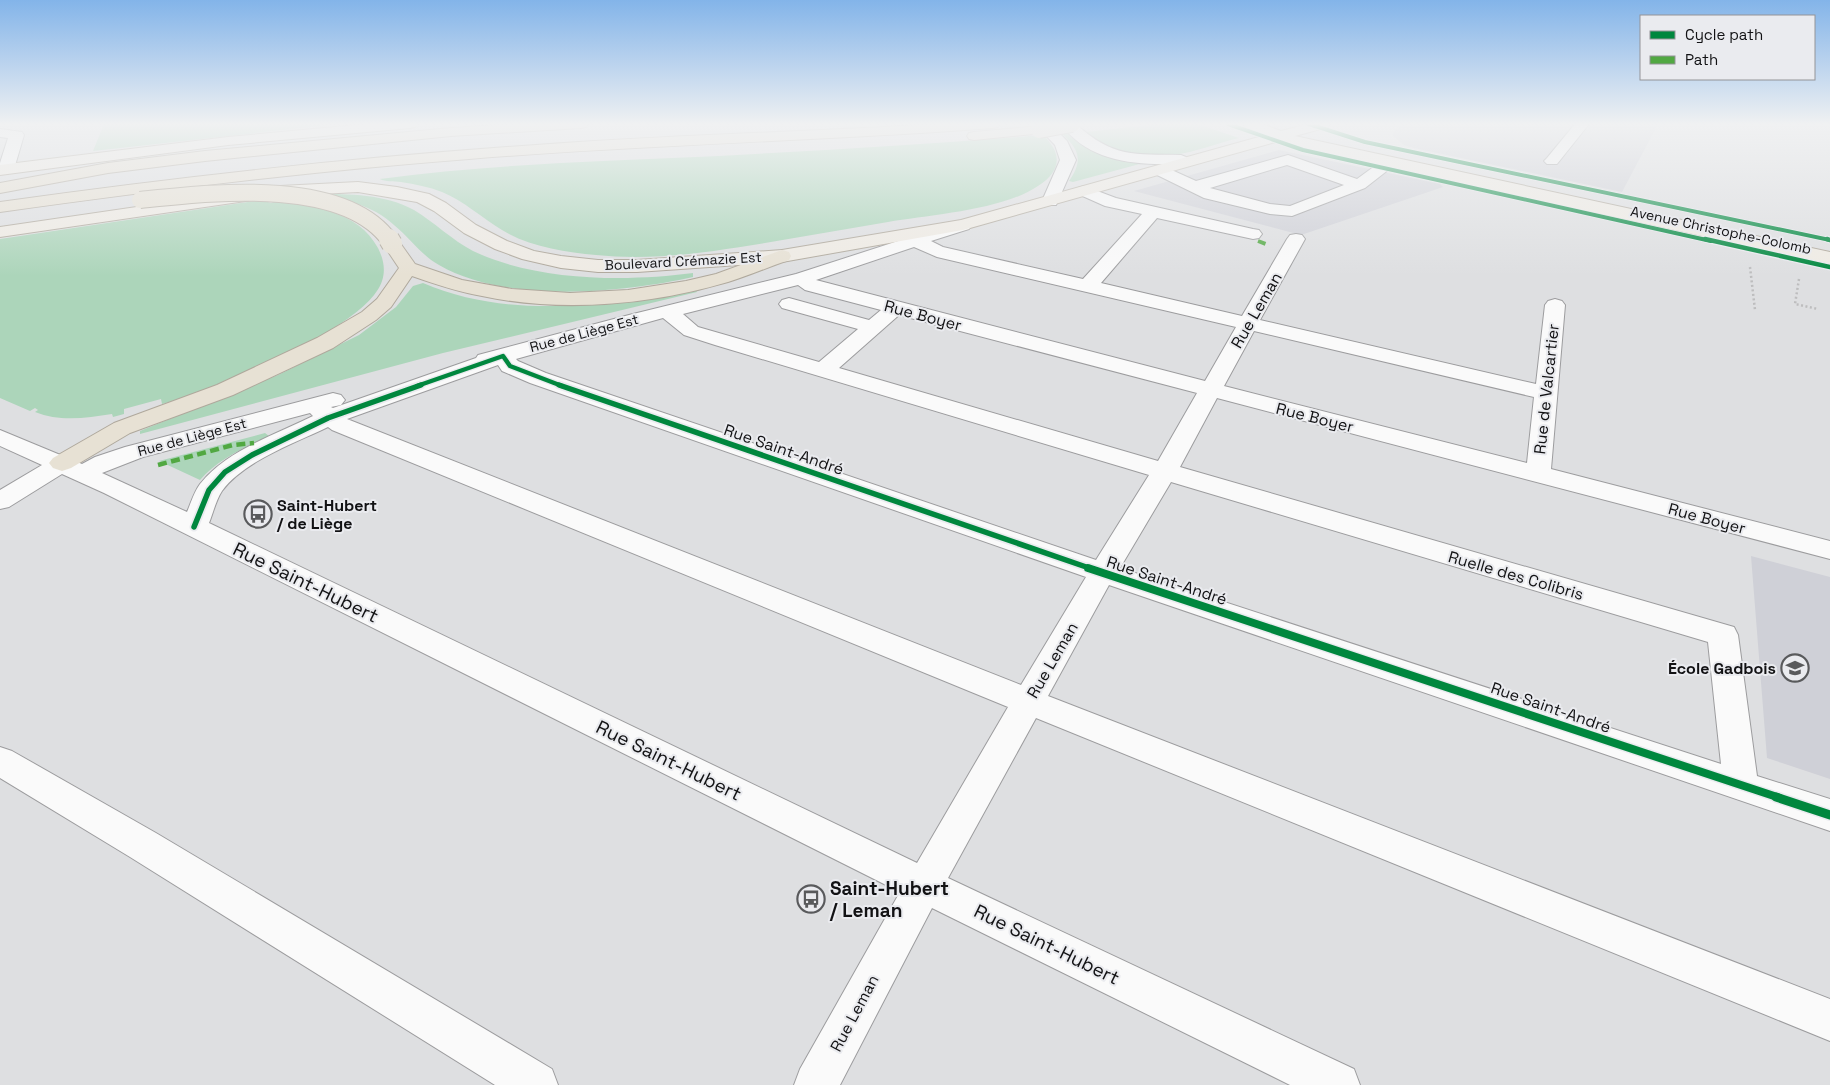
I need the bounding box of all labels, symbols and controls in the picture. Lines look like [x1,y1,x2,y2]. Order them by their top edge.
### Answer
legend [1640,15,1815,80]
text: Cycle path [1685,25,1763,44]
text: Path [1685,50,1718,69]
street label: Avenue Christophe-Colomb [1629,202,1813,258]
street label: Boulevard Crémazie Est [604,248,762,274]
street label: Rue Leman [1226,268,1287,352]
street label: Rue Boyer [882,295,964,336]
street label: Rue de Liège Est [528,310,640,356]
street label: Rue de Valcartier [1529,323,1564,455]
street label: Rue Boyer [1274,398,1356,437]
street label: Rue de Liège Est [136,414,248,460]
street label: Rue Saint-André [721,419,847,480]
place label: Saint-Hubert / de Liège [276,495,377,534]
street label: Rue Boyer [1666,498,1748,539]
bus stop icon: Saint-Hubert / de Liège [243,499,273,529]
street label: Rue Saint-Hubert [229,536,383,629]
street label: Ruelle des Colibris [1446,546,1586,605]
street label: Rue Saint-André [1104,551,1230,610]
street label: Rue Leman [1022,618,1083,702]
school or university icon: École Gadbois [1780,653,1810,683]
place label: École Gadbois [1668,658,1776,679]
street label: Rue Saint-André [1488,677,1614,738]
street label: Rue Saint-Hubert [592,714,746,807]
place label: Saint-Hubert / Leman [829,876,949,923]
bus stop icon: Saint-Hubert / Leman [796,884,826,914]
street label: Rue Saint-Hubert [970,898,1124,991]
street label: Rue Leman [825,971,884,1055]

